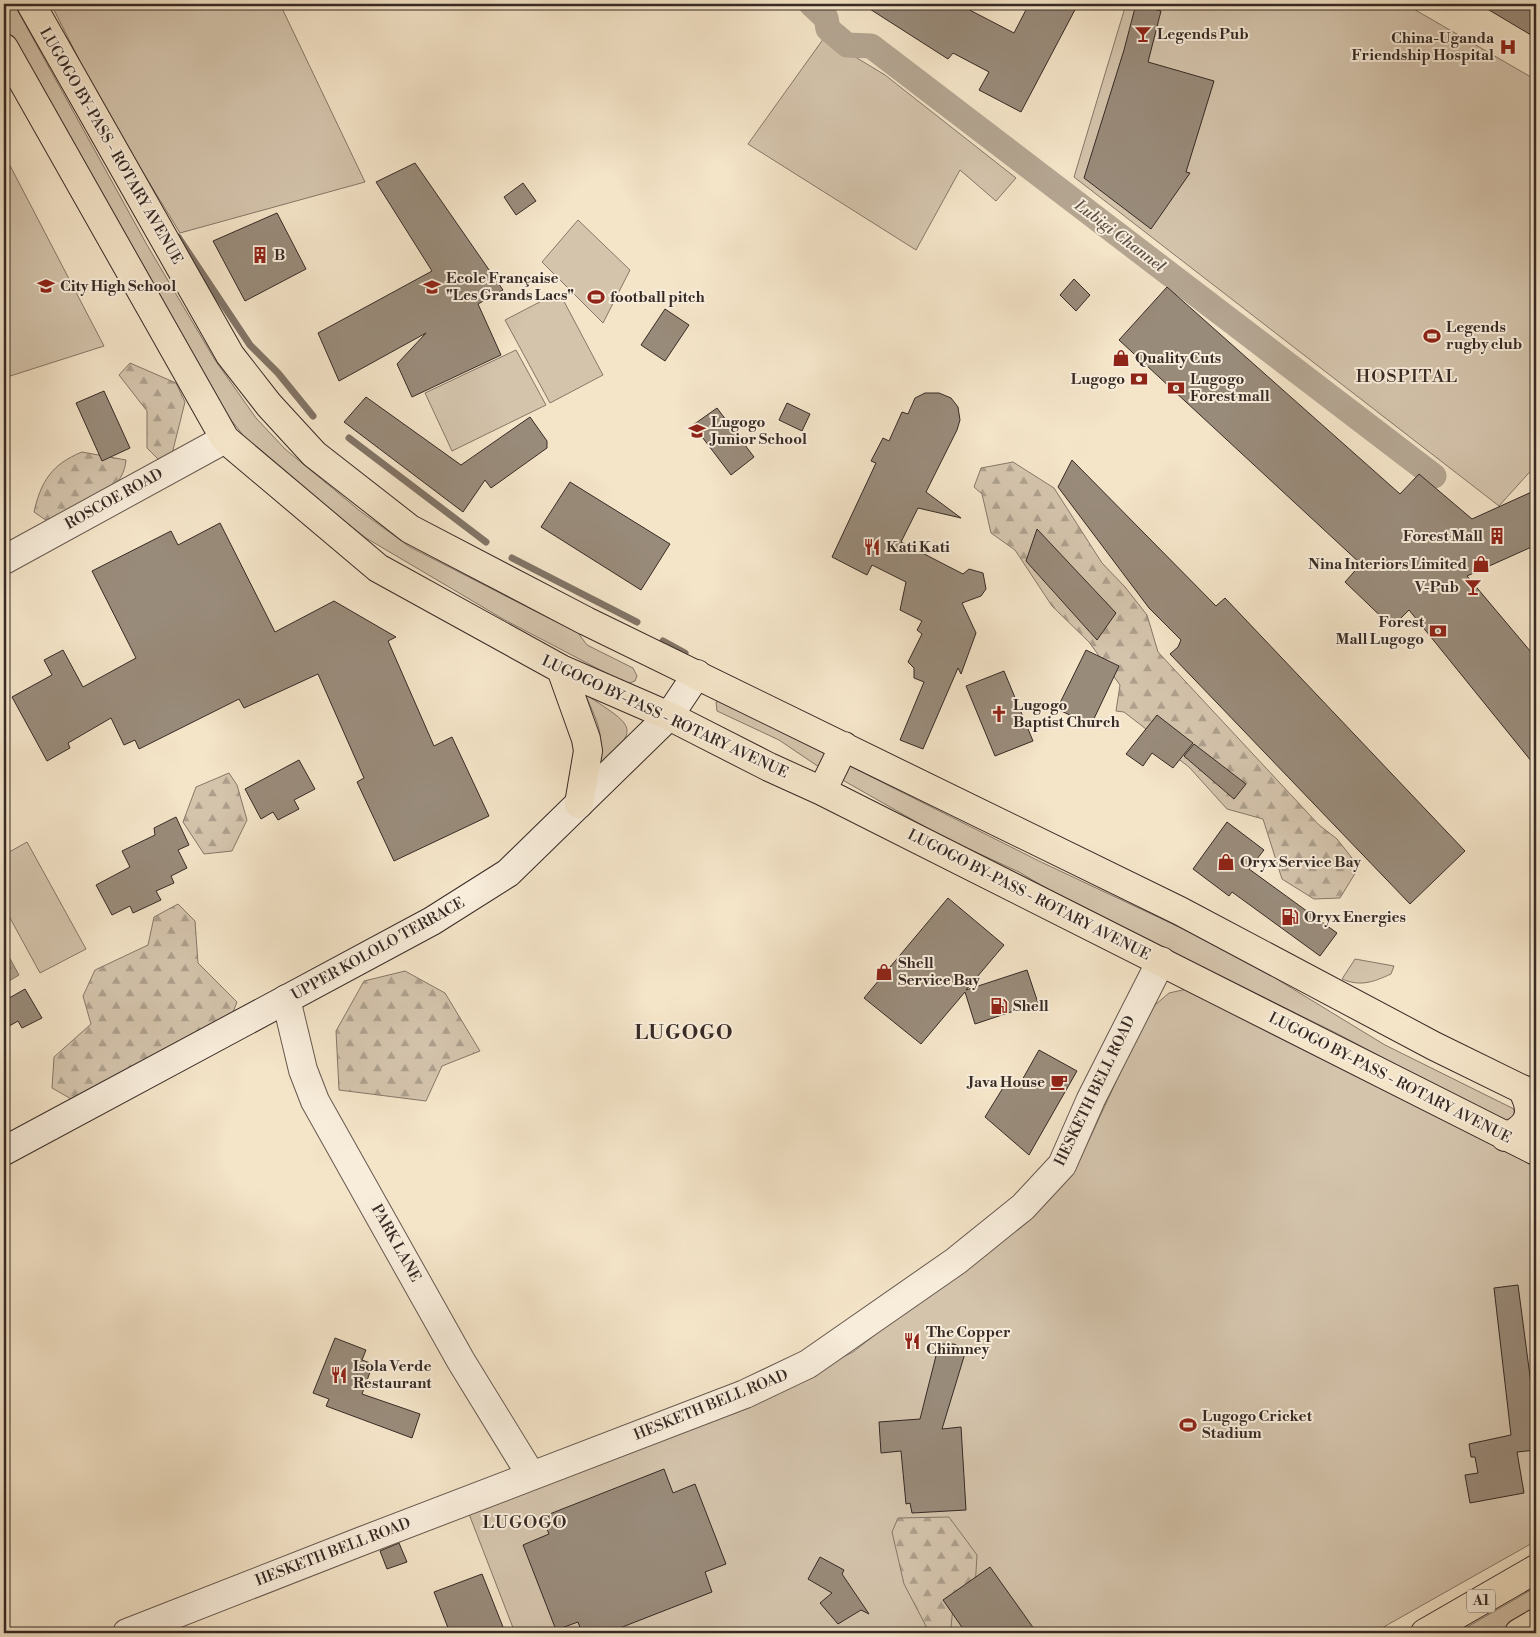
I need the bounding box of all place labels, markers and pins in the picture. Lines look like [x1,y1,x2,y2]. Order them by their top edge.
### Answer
bar icon: Legends Pub [1133,24,1153,44]
place label: Legends Pub [1157,25,1249,44]
place label: China-Uganda Friendship Hospital [1351,29,1495,65]
hospital icon: China-Uganda Friendship Hospital [1498,37,1518,57]
building icon: B [250,245,270,265]
place label: B [274,246,285,265]
place label: Ecole Française "Les Grands Lacs" [446,269,574,305]
school or university icon: City High School [36,276,56,296]
place label: City High School [60,277,176,296]
school or university icon: Ecole Française "Les Grands Lacs" [422,277,442,297]
sports icon: football pitch [586,287,606,307]
place label: football pitch [610,288,705,307]
place label: Legends rugby club [1446,318,1522,354]
sports icon: Legends rugby club [1422,326,1442,346]
shop icon: Quality Cuts [1111,348,1131,368]
place label: Quality Cuts [1135,349,1221,368]
bank icon: Lugogo [1129,369,1149,389]
place label: Lugogo [1071,370,1125,389]
place label: Lugogo Forest mall [1190,370,1270,406]
bank icon: Lugogo Forest mall [1166,378,1186,398]
place label: Lugogo Junior School [709,413,807,449]
school or university icon: Lugogo Junior School [687,421,707,441]
building icon: Forest Mall [1487,526,1507,546]
place label: Forest Mall [1403,527,1483,546]
restaurant icon: Kati Kati [862,537,882,557]
place label: Kati Kati [886,538,950,557]
shop icon: Nina Interiors Limited [1471,554,1491,574]
place label: Nina Interiors Limited [1308,555,1468,574]
bar icon: V-Pub [1463,577,1483,597]
place label: V-Pub [1414,578,1459,597]
place label: Forest Mall Lugogo [1335,613,1425,649]
bank icon: Forest Mall Lugogo [1428,621,1448,641]
place label: Lugogo Baptist Church [1013,696,1121,732]
church icon: Lugogo Baptist Church [989,704,1009,724]
shop icon: Oryx Service Bay [1216,852,1236,872]
place label: Oryx Service Bay [1240,853,1362,872]
fuel station icon: Oryx Energies [1280,907,1300,927]
place label: Oryx Energies [1304,908,1406,927]
place label: Shell Service Bay [898,954,981,990]
shop icon: Shell Service Bay [874,962,894,982]
fuel station icon: Shell [989,996,1009,1016]
place label: Shell [1013,997,1049,1016]
cafe icon: Java House [1049,1072,1069,1092]
place label: Java House [966,1073,1045,1092]
place label: The Copper Chimney [926,1323,1011,1359]
restaurant icon: The Copper Chimney [902,1331,922,1351]
place label: Isola Verde Restaurant [353,1357,432,1393]
restaurant icon: Isola Verde Restaurant [329,1365,349,1385]
place label: Lugogo Cricket Stadium [1202,1407,1313,1443]
sports icon: Lugogo Cricket Stadium [1178,1415,1198,1435]

